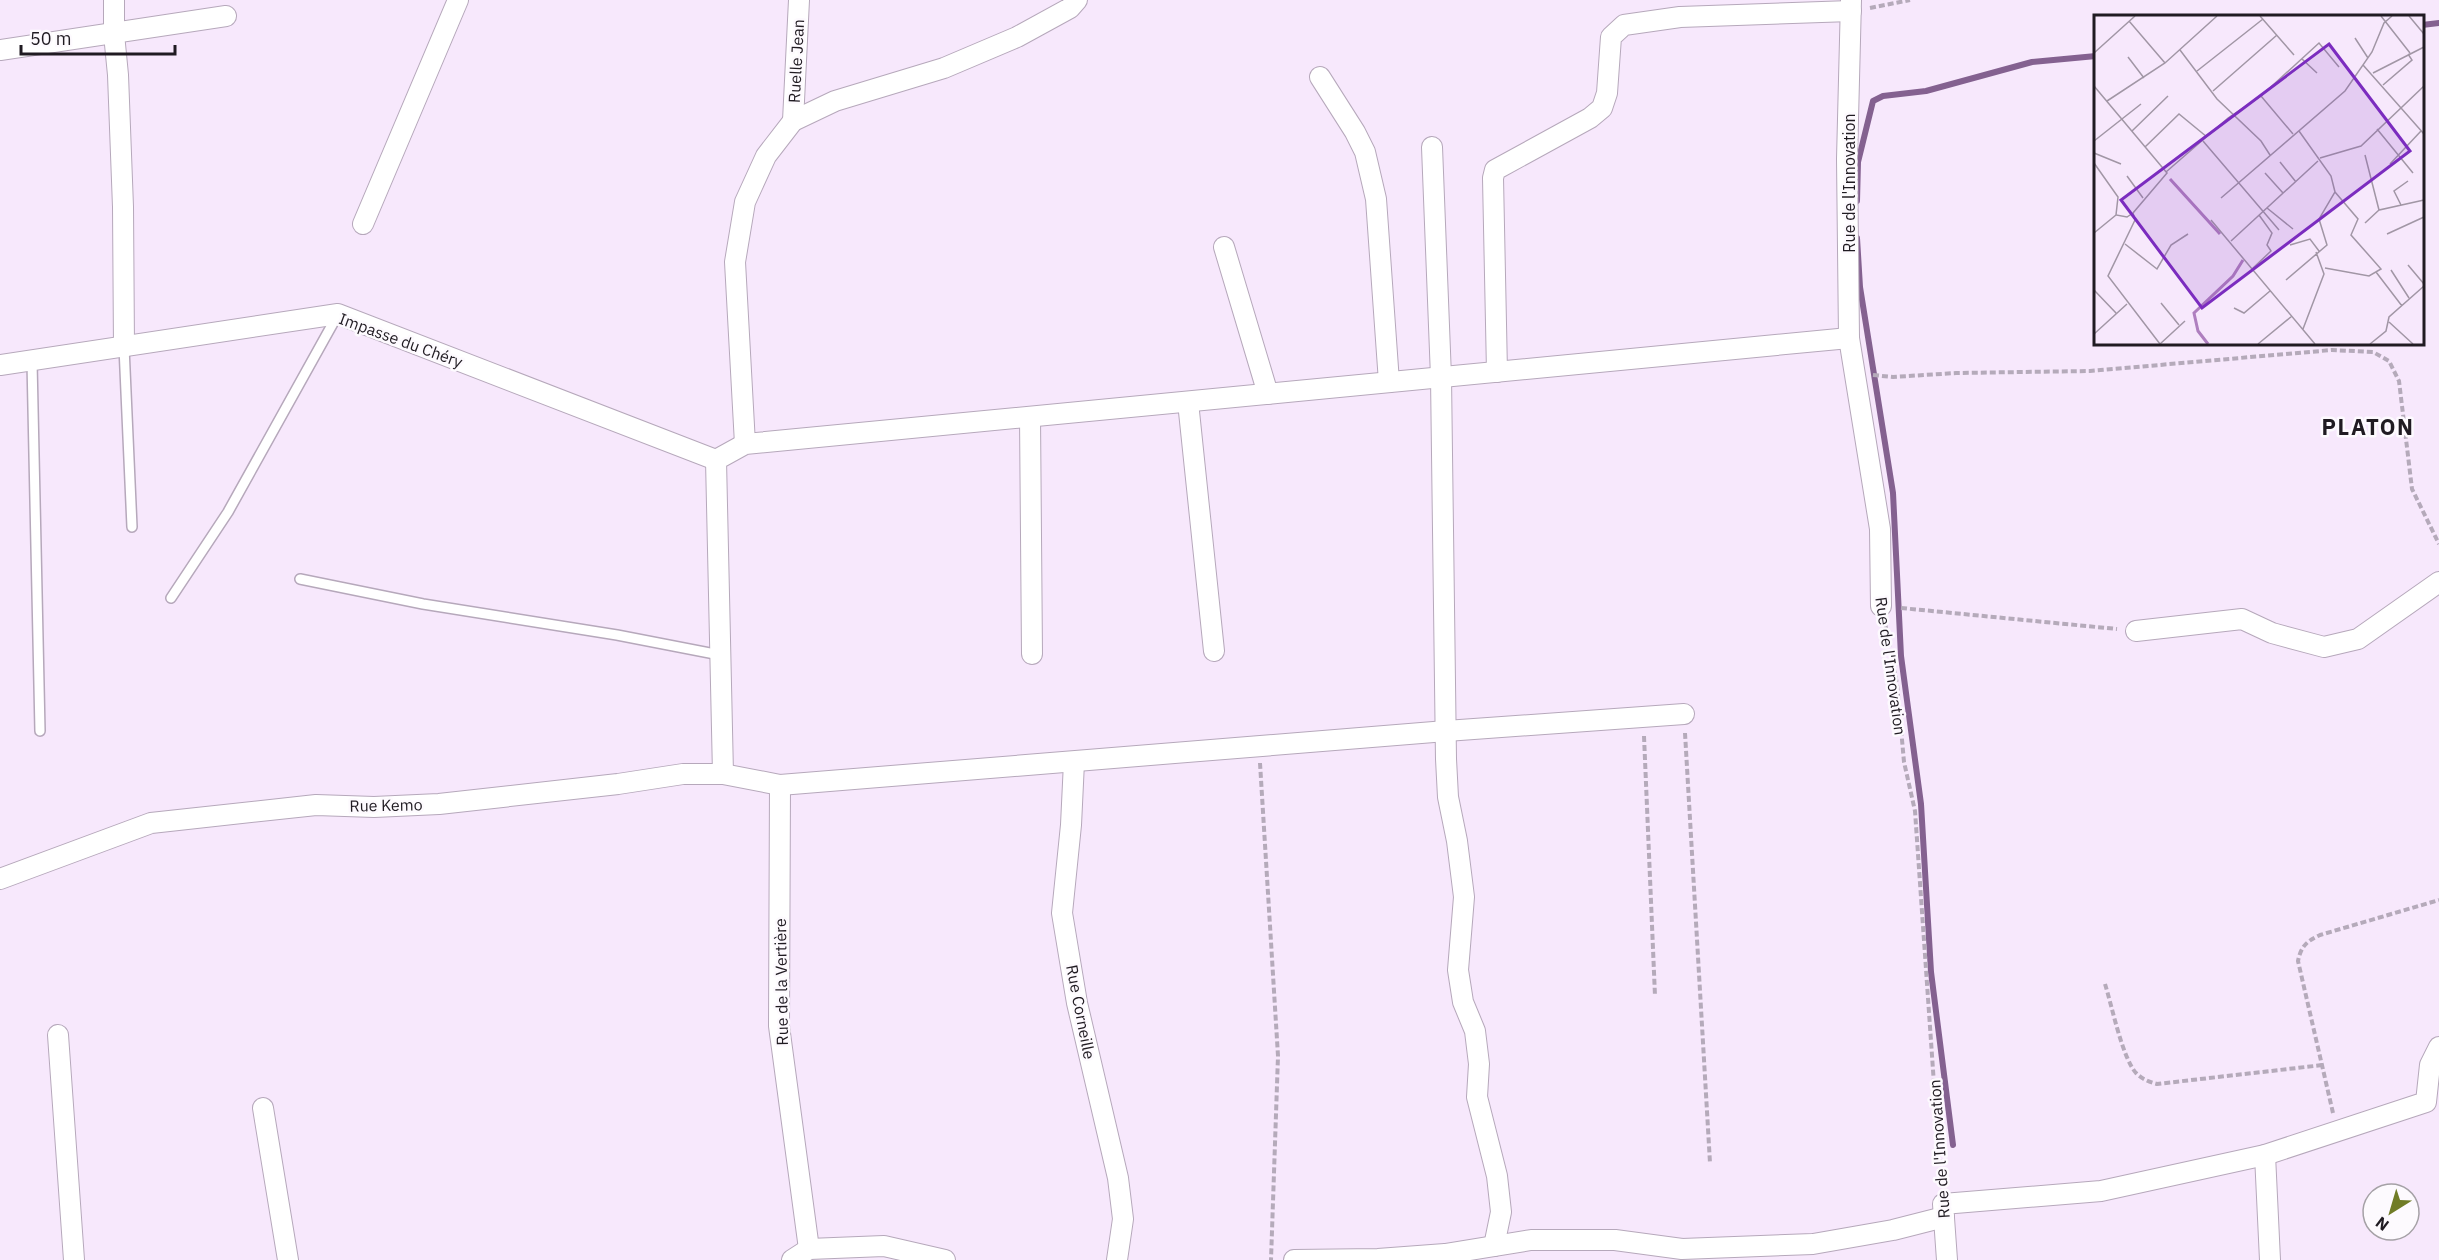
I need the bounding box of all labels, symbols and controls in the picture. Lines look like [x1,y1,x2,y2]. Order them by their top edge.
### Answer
inset map [2094,15,2424,345]
scale bar [21,18,176,56]
street label: Ruelle Jean [784,19,808,103]
text: 50 m [30,27,72,50]
street label: Rue de l'Innovation [1839,113,1859,253]
street label: Impasse du Chéry [336,308,466,372]
district label: PLATON [2321,412,2415,441]
street label: Rue de l'Innovation [1871,596,1911,736]
street label: Rue Kemo [349,794,423,816]
street label: Rue de la Vertière [770,918,792,1046]
street label: Rue Corneille [1062,963,1100,1061]
street label: Rue de l'Innovation [1924,1079,1954,1219]
north arrow [2361,1182,2421,1242]
text: N [2371,1213,2393,1235]

